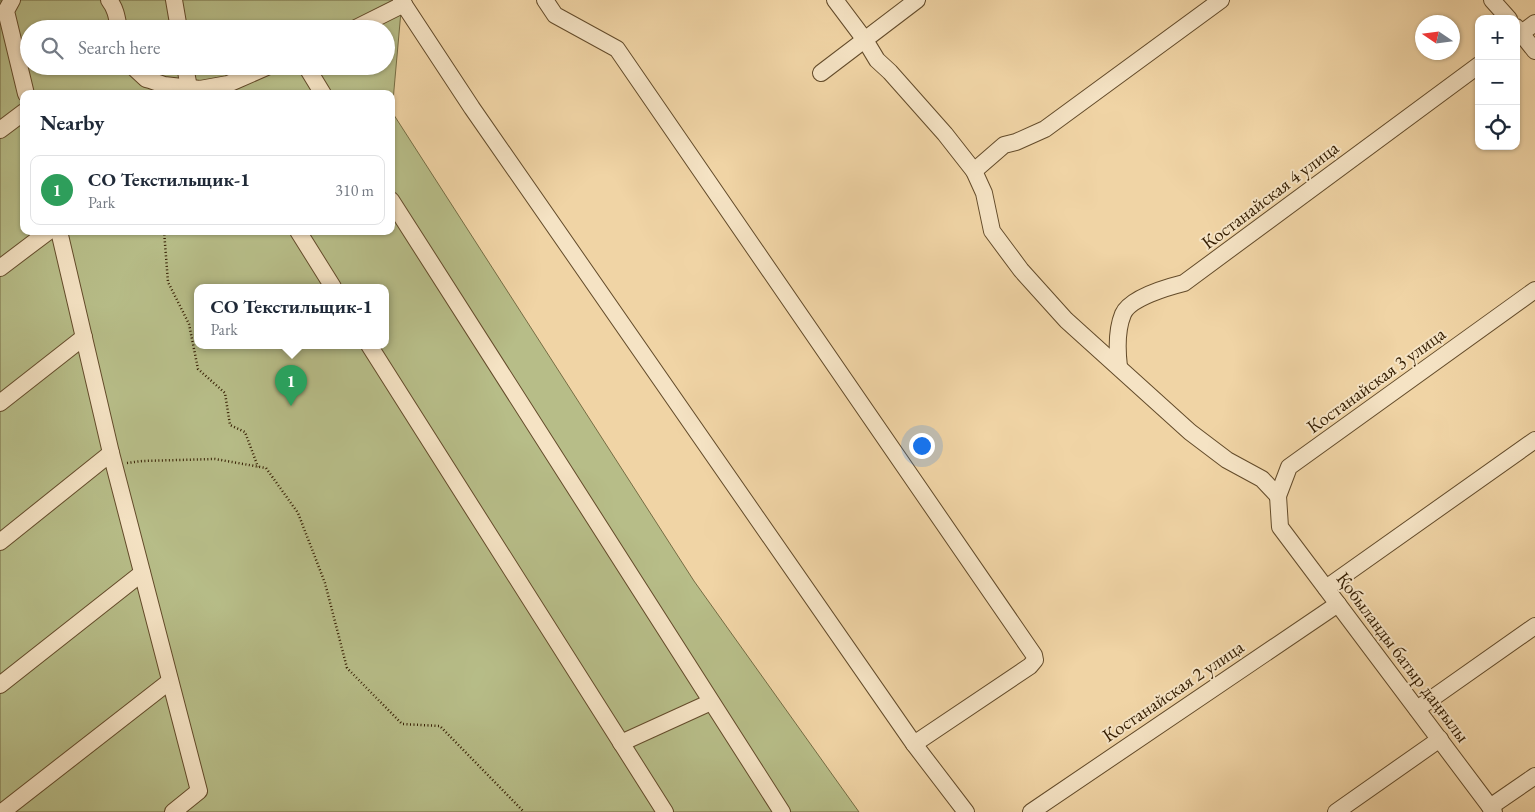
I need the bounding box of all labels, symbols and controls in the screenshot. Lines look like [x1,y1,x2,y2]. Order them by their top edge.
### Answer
north arrow [1415,15,1460,60]
map controls [1475,15,1520,150]
button: + [1475,15,1520,60]
search box [20,20,395,75]
icon: search [38,34,66,62]
text: Search here [78,35,160,60]
button: − [1475,60,1520,105]
button: locate [1475,105,1520,150]
text: Nearby [40,109,104,136]
street label: Костанайская 4 улица [1196,135,1344,255]
text: СО Текстильщик-1 [88,167,250,192]
text: 1 [53,180,61,201]
text: 310 m [335,180,374,201]
text: Park [88,192,115,213]
popup [194,284,389,349]
text: СО Текстильщик-1 [211,294,372,319]
text: Park [211,319,238,340]
street label: Костанайская 3 улица [1302,321,1451,439]
pin: 1 [275,365,307,406]
your location [909,433,935,459]
street label: Қобыланды батыр даңғылы [1331,567,1476,748]
street label: Костанайская 2 улица [1097,634,1249,748]

